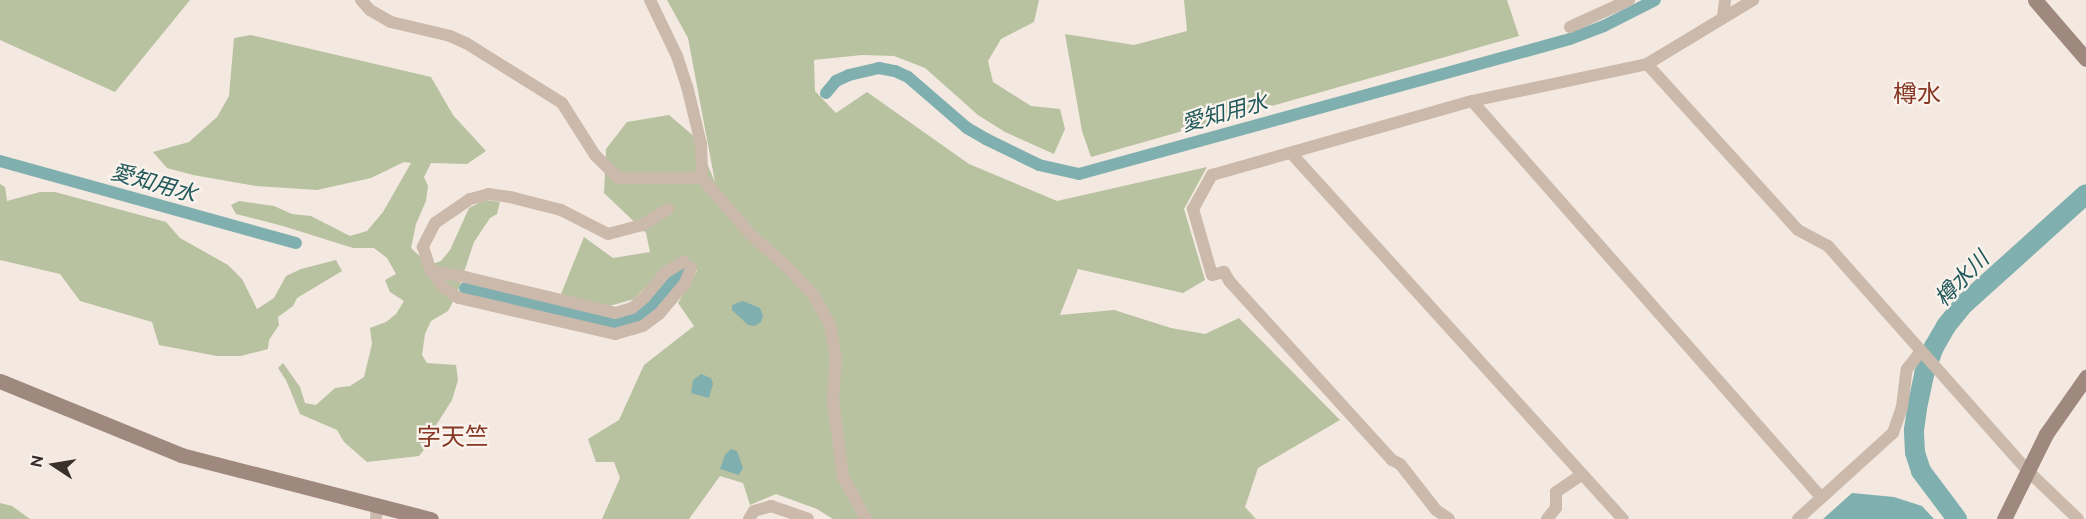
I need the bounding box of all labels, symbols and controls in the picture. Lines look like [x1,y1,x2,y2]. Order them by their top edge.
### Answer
district label: 樽水 [1893,80,1941,108]
water label: 愛知用水 [1178,88,1270,136]
water label: 愛知用水 [108,157,200,207]
water label: 樽水川 [1929,245,1993,311]
district label: 字天竺 [417,423,489,451]
north arrow [24,435,84,495]
text: N [26,454,46,469]

